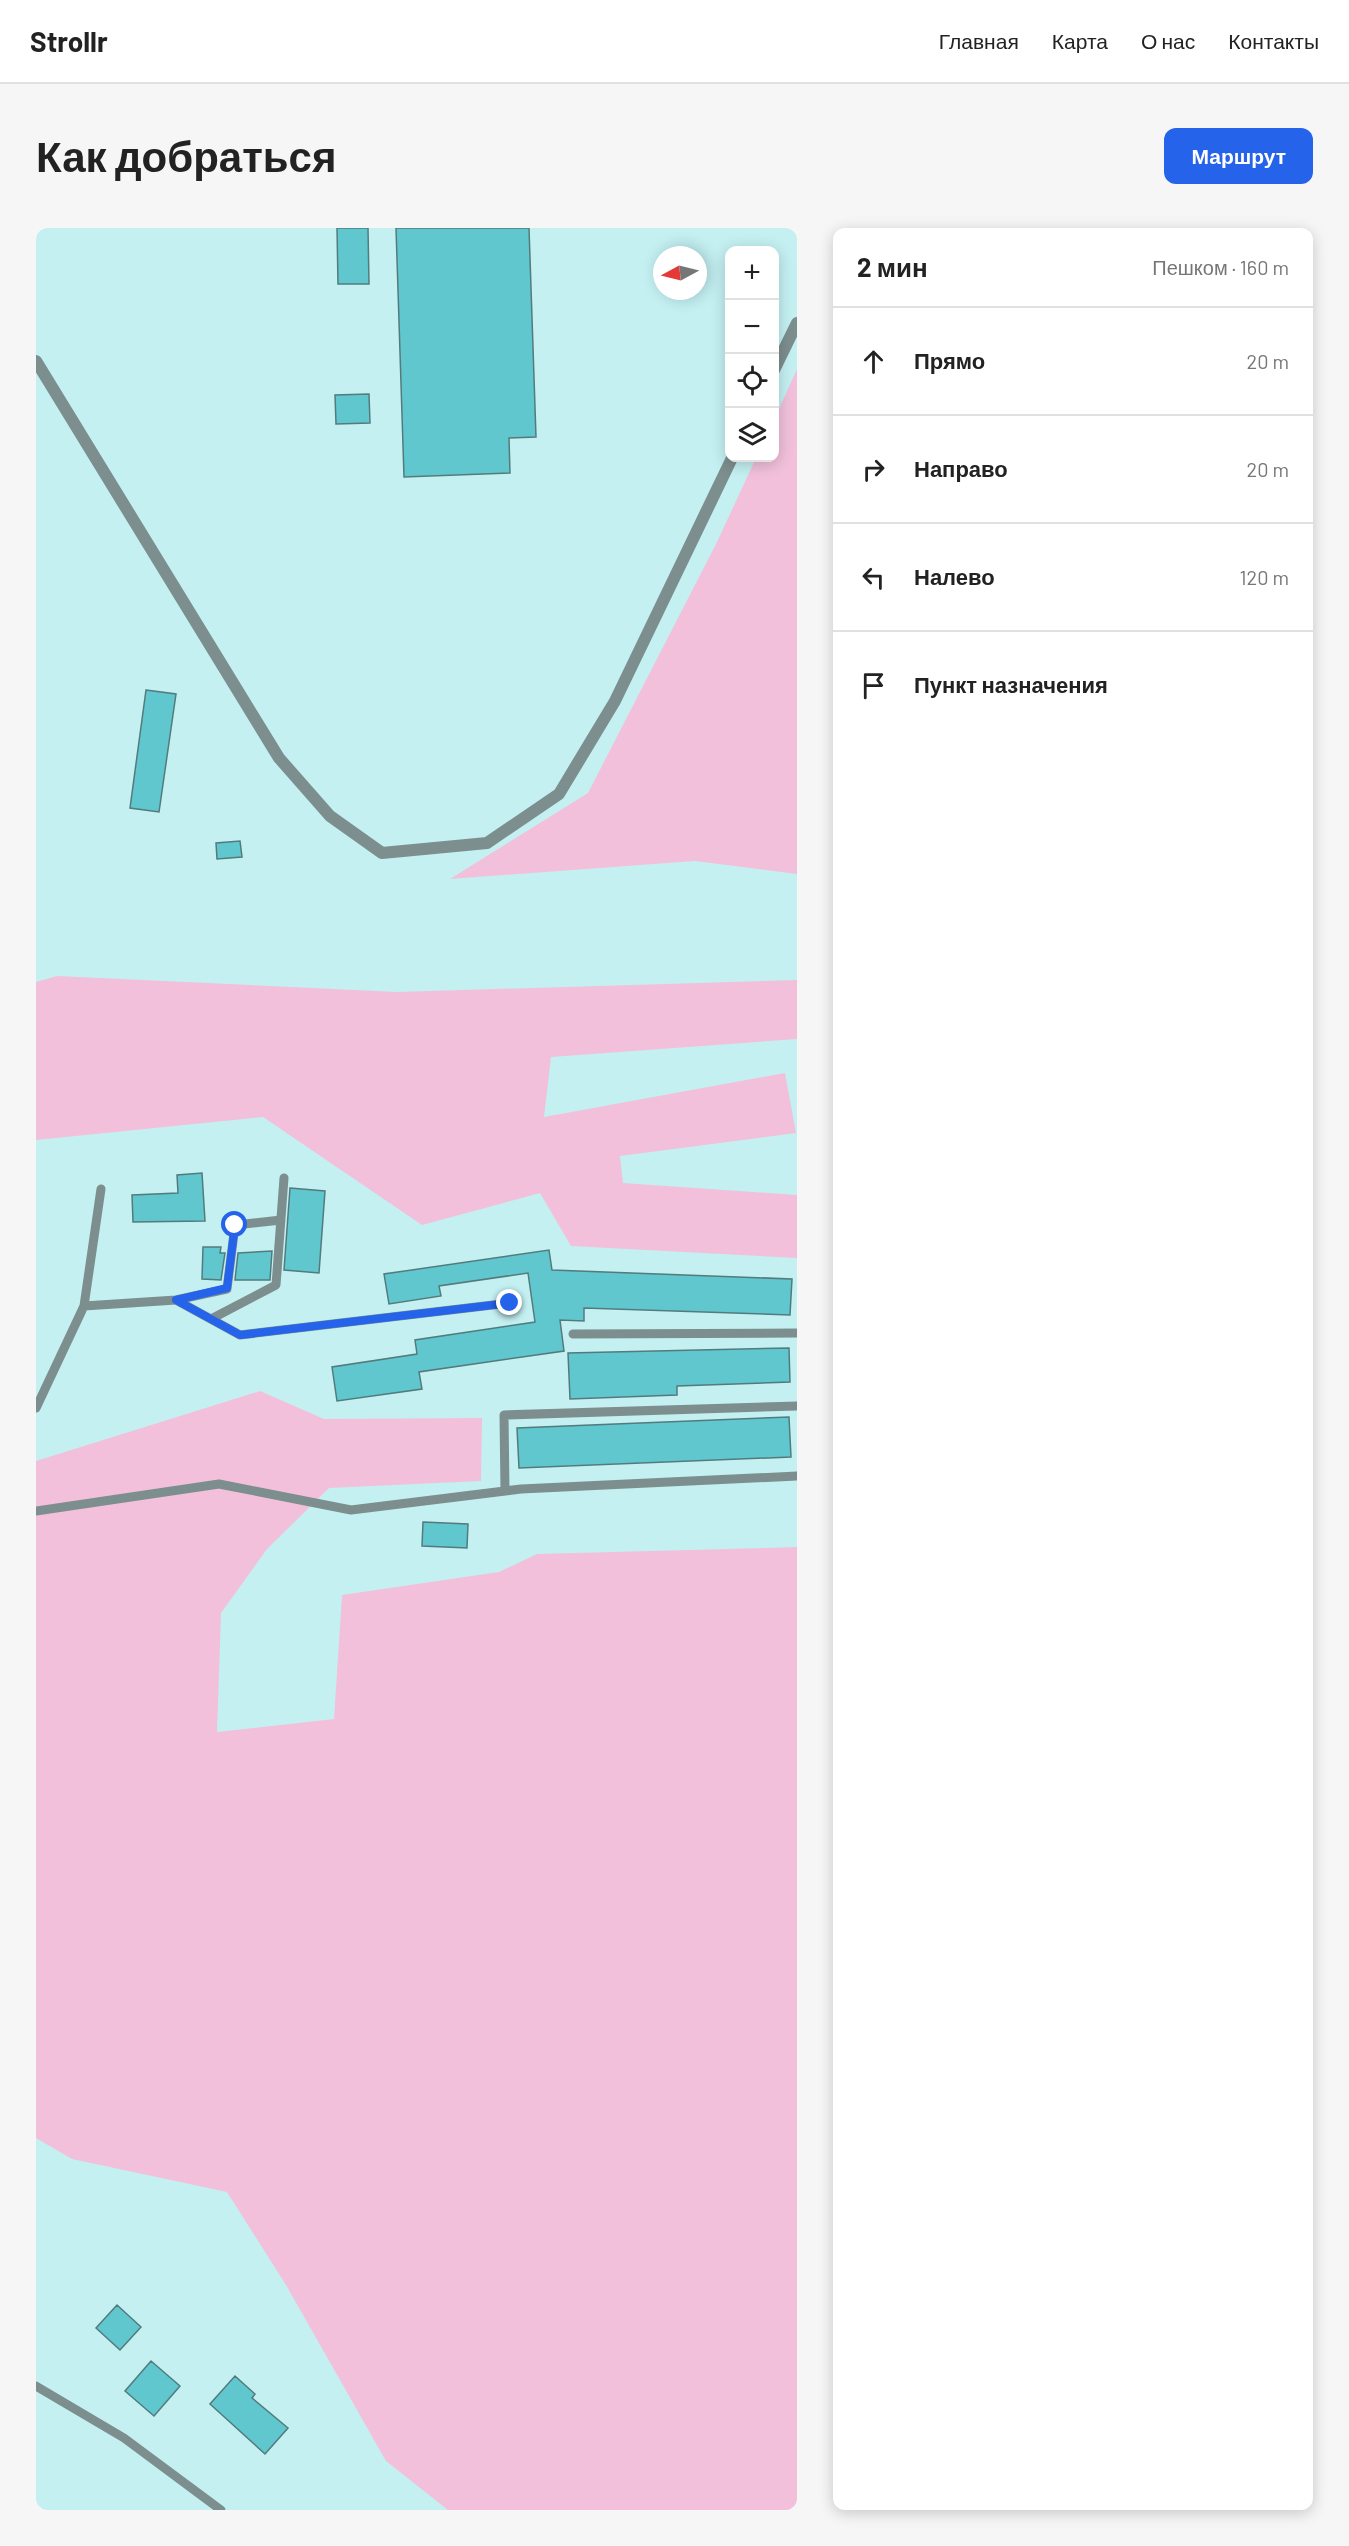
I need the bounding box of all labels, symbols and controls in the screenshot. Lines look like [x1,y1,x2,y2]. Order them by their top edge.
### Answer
text: Strollr [30,24,108,58]
text: Главная [939,28,1019,53]
text: Карта [1052,28,1108,53]
text: О нас [1141,28,1195,53]
text: Контакты [1228,28,1319,53]
button: Маршрут [1164,128,1313,184]
text: Как добраться [36,130,336,180]
north arrow [653,246,707,300]
map controls [725,246,779,462]
button: + [725,246,779,300]
text: 2 мин [857,251,928,282]
text: Пешком · 160 m [1152,255,1289,279]
button: − [725,300,779,354]
icon: ahead [857,345,890,378]
text: Прямо [914,347,985,373]
text: 20 m [1246,349,1289,373]
button: locate [725,354,779,408]
button: layers [725,408,779,462]
icon: right [857,453,890,486]
text: Направо [914,455,1008,481]
text: 20 m [1246,457,1289,481]
icon: left [857,561,890,594]
text: Налево [914,563,995,589]
text: 120 m [1239,565,1289,589]
icon: arrive [857,669,890,702]
text: Пункт назначения [914,671,1108,697]
route start [221,1211,247,1237]
route end [496,1289,522,1315]

